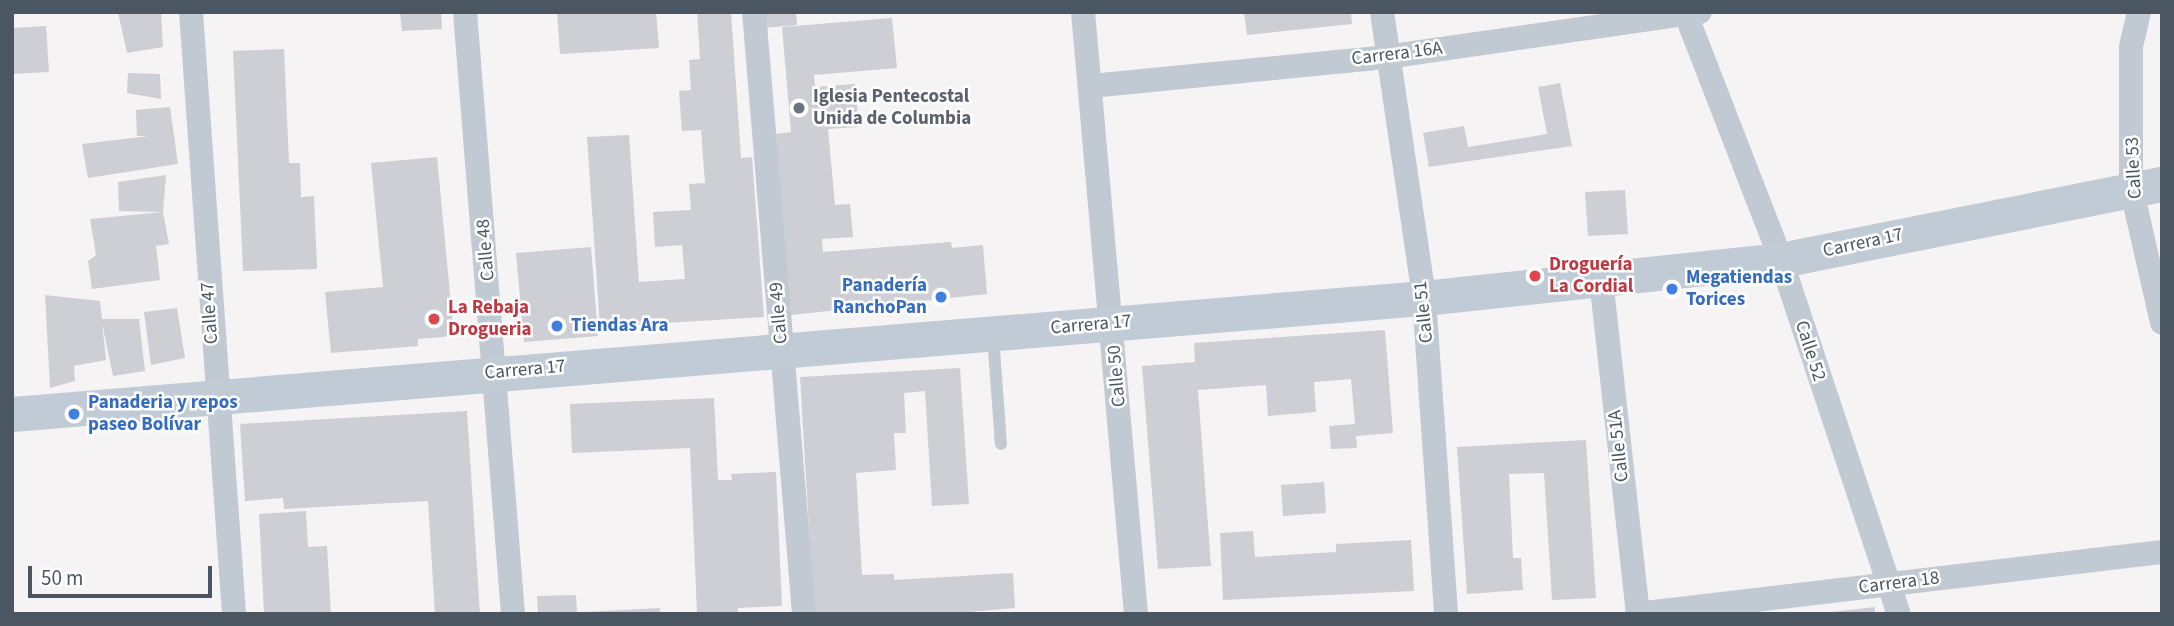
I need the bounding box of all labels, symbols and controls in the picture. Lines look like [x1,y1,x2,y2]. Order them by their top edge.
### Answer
street label: Carrera 16A [1350,37,1444,71]
place label: Iglesia Pentecostal Unida de Columbia [813,86,971,130]
marker: Iglesia Pentecostal Unida de Columbia [791,100,807,116]
street label: Calle 53 [2121,136,2147,200]
street label: Calle 48 [472,218,500,282]
street label: Carrera 17 [1821,223,1905,263]
place label: Droguería La Cordial [1549,254,1633,298]
place label: Megatiendas Torices [1686,267,1792,311]
marker: Droguería La Cordial [1527,268,1543,284]
place label: Panadería RanchoPan [833,275,927,319]
street label: Calle 51 [1409,280,1439,344]
street label: Calle 47 [196,281,224,345]
street label: Calle 49 [765,281,793,345]
marker: Megatiendas Torices [1664,281,1680,297]
marker: Panadería RanchoPan [933,289,949,305]
place label: La Rebaja Drogueria [448,297,532,341]
street label: Carrera 17 [1050,310,1132,340]
marker: La Rebaja Drogueria [426,311,442,327]
place label: Tiendas Ara [571,315,669,337]
marker: Tiendas Ara [549,318,565,334]
street label: Calle 52 [1790,318,1830,384]
street label: Calle 50 [1103,344,1131,408]
street label: Carrera 17 [484,355,566,385]
place label: Panaderia y repos paseo Bolívar [88,392,238,436]
marker: Panaderia y repos paseo Bolívar [66,406,82,422]
street label: Calle 51A [1604,409,1634,483]
scale bar [32,552,215,596]
text: 50 m [41,563,83,593]
street label: Carrera 18 [1857,567,1941,599]

